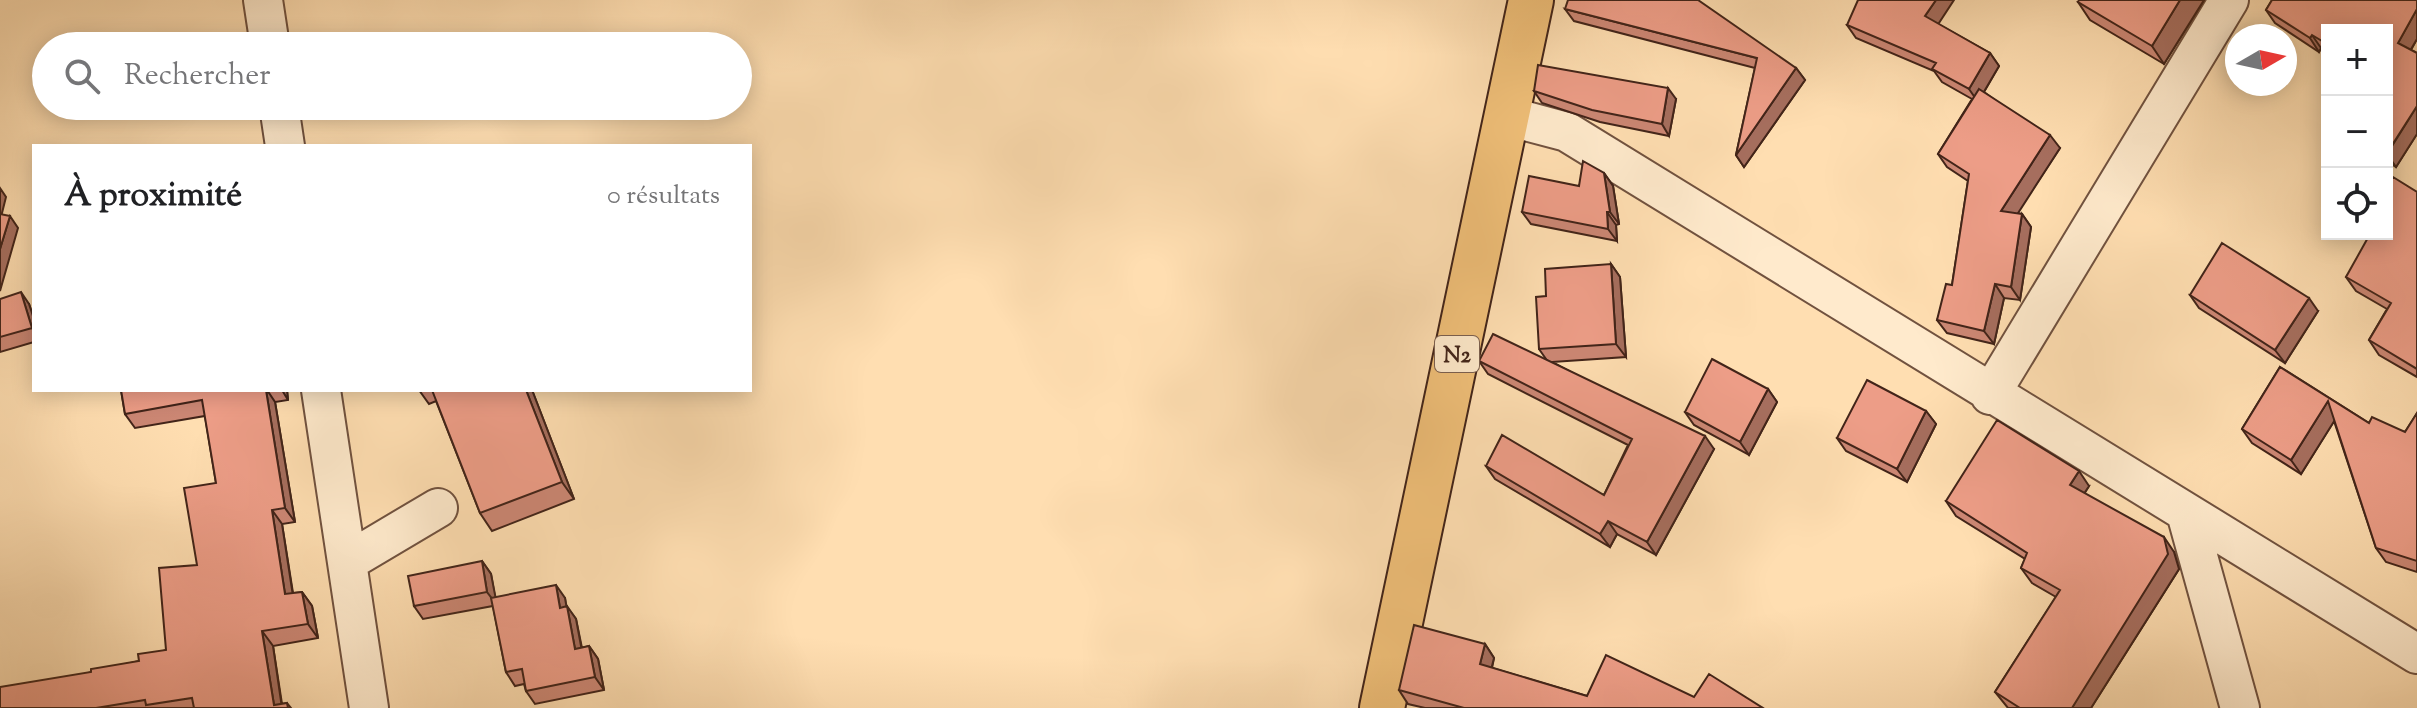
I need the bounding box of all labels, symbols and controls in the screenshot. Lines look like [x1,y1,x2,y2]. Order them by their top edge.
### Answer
north arrow [2225,24,2297,96]
map controls [2321,24,2393,240]
button: + [2321,24,2393,96]
search box [32,32,752,120]
icon: search [60,54,104,98]
text: Rechercher [124,55,271,98]
button: − [2321,96,2393,168]
button: locate [2321,168,2393,240]
text: À proximité [64,172,242,221]
text: 0 résultats [607,178,720,215]
road number: N2 [1435,336,1479,372]

